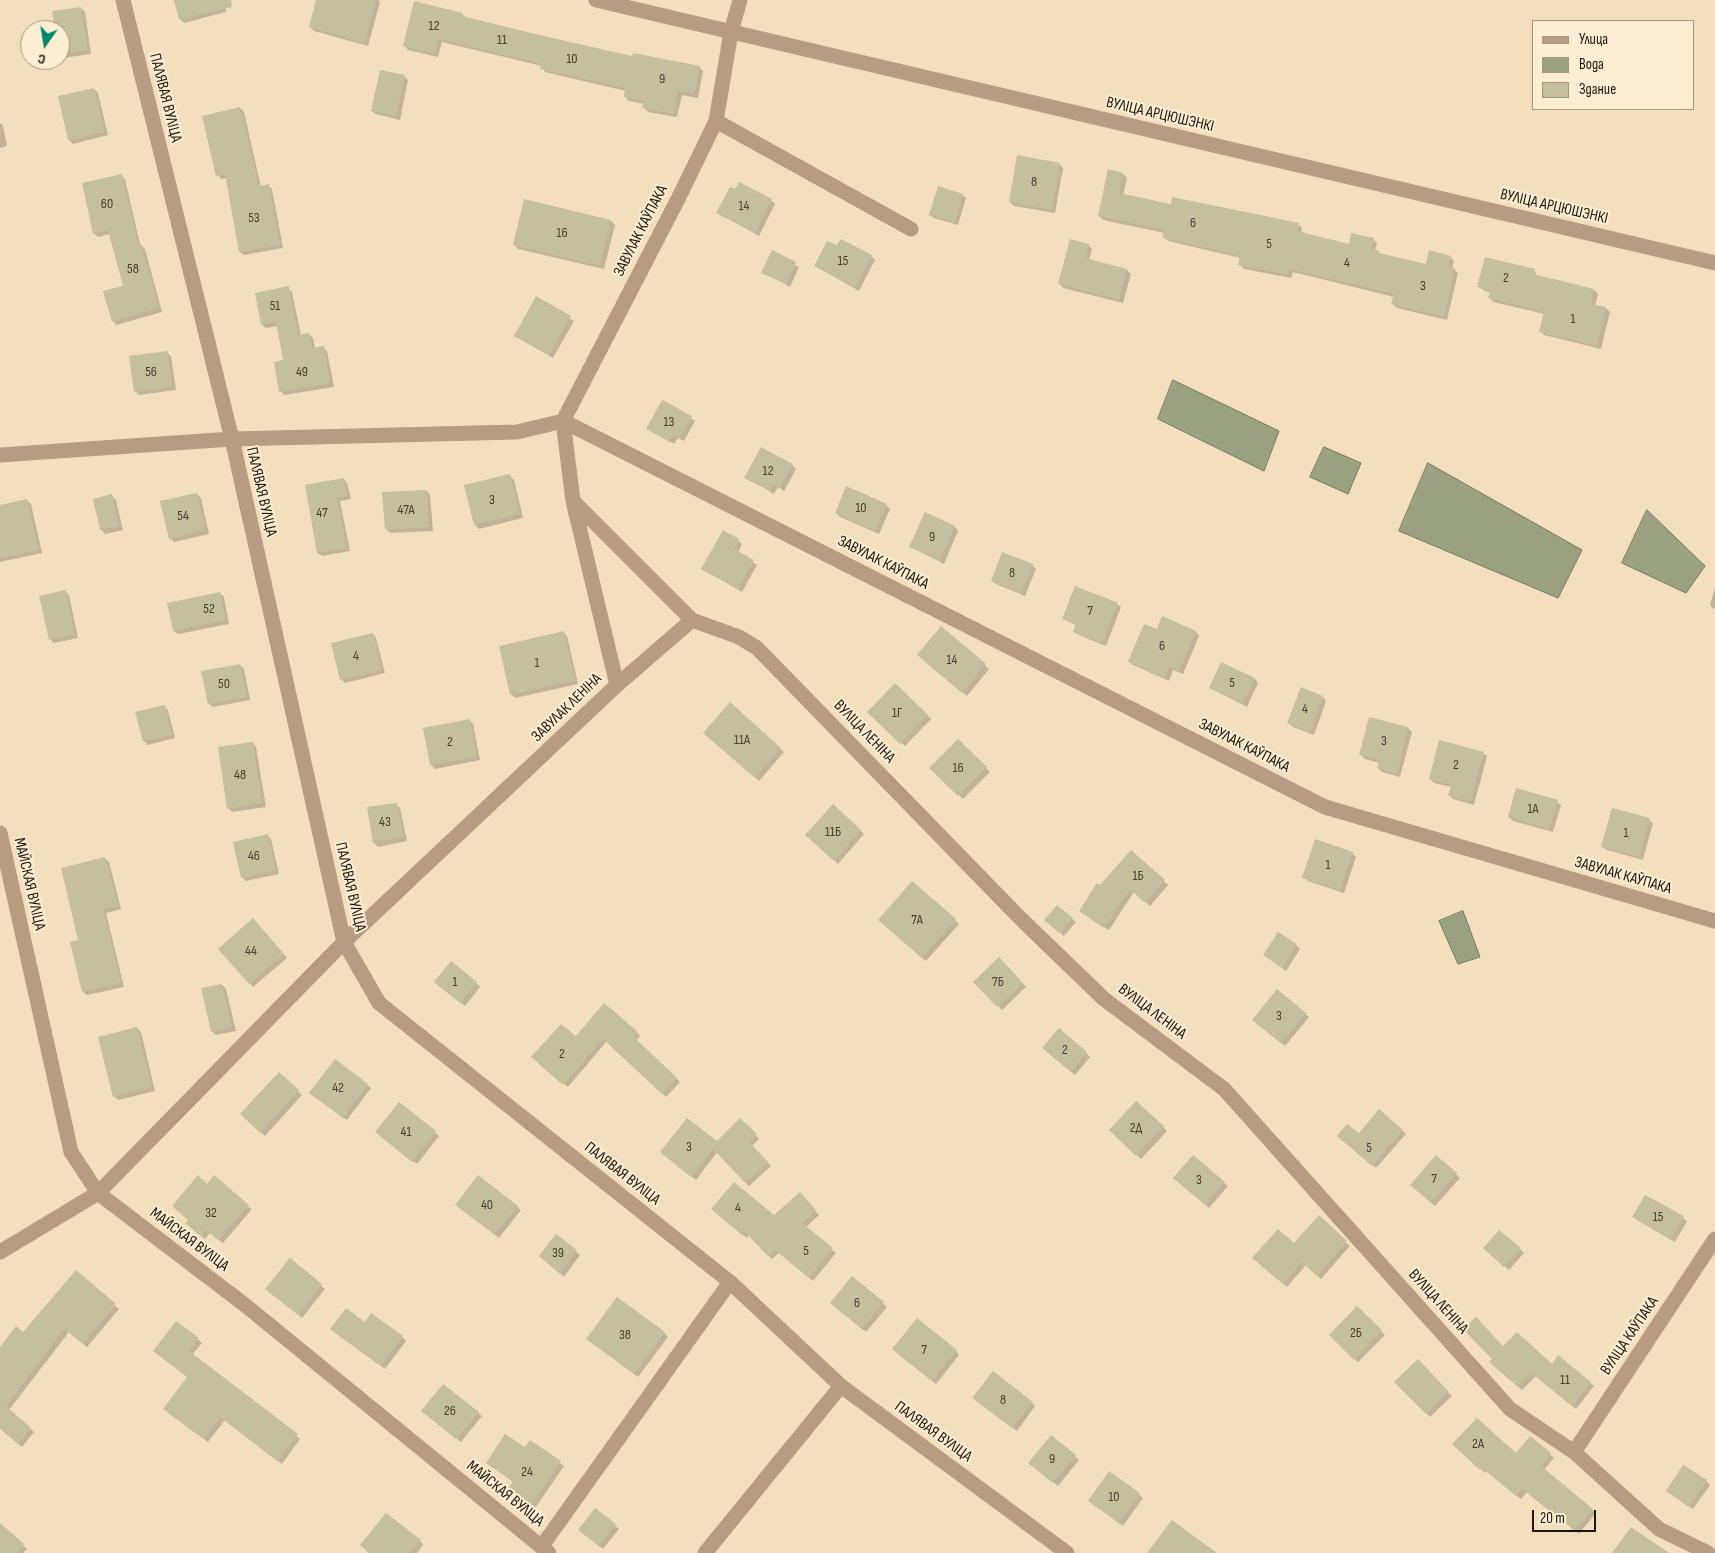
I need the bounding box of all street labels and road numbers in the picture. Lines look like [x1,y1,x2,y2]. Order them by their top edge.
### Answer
street label: ПАЛЯВАЯ ВУЛІЦА [145,51,185,145]
street label: ВУЛІЦА АРЦЮШЭНКІ [1104,93,1216,137]
street label: ЗАВУЛАК КАЎПАКА [610,182,672,280]
street label: ВУЛІЦА АРЦЮШЭНКІ [1498,185,1610,229]
street label: ПАЛЯВАЯ ВУЛІЦА [241,445,281,539]
street label: ЗАВУЛАК КАЎПАКА [834,532,932,594]
street label: ЗАВУЛАК ЛЕНІНА [528,670,606,746]
street label: ВУЛІЦА ЛЕНІНА [829,696,899,768]
street label: ЗАВУЛАК КАЎПАКА [1195,715,1293,777]
street label: МАЙСКАЯ ВУЛІЦА [9,836,49,932]
street label: ПАЛЯВАЯ ВУЛІЦА [330,840,370,934]
street label: ЗАВУЛАК КАЎПАКА [1572,853,1674,899]
street label: ВУЛІЦА ЛЕНІНА [1114,980,1190,1044]
street label: ПАЛЯВАЯ ВУЛІЦА [580,1138,664,1210]
street label: МАЙСКАЯ ВУЛІЦА [146,1204,232,1276]
street label: ВУЛІЦА ЛЕНІНА [1404,1266,1472,1338]
street label: ВУЛІЦА КАЎПАКА [1597,1293,1663,1379]
street label: ПАЛЯВАЯ ВУЛІЦА [890,1397,976,1467]
street label: МАЙСКАЯ ВУЛІЦА [462,1457,548,1531]

